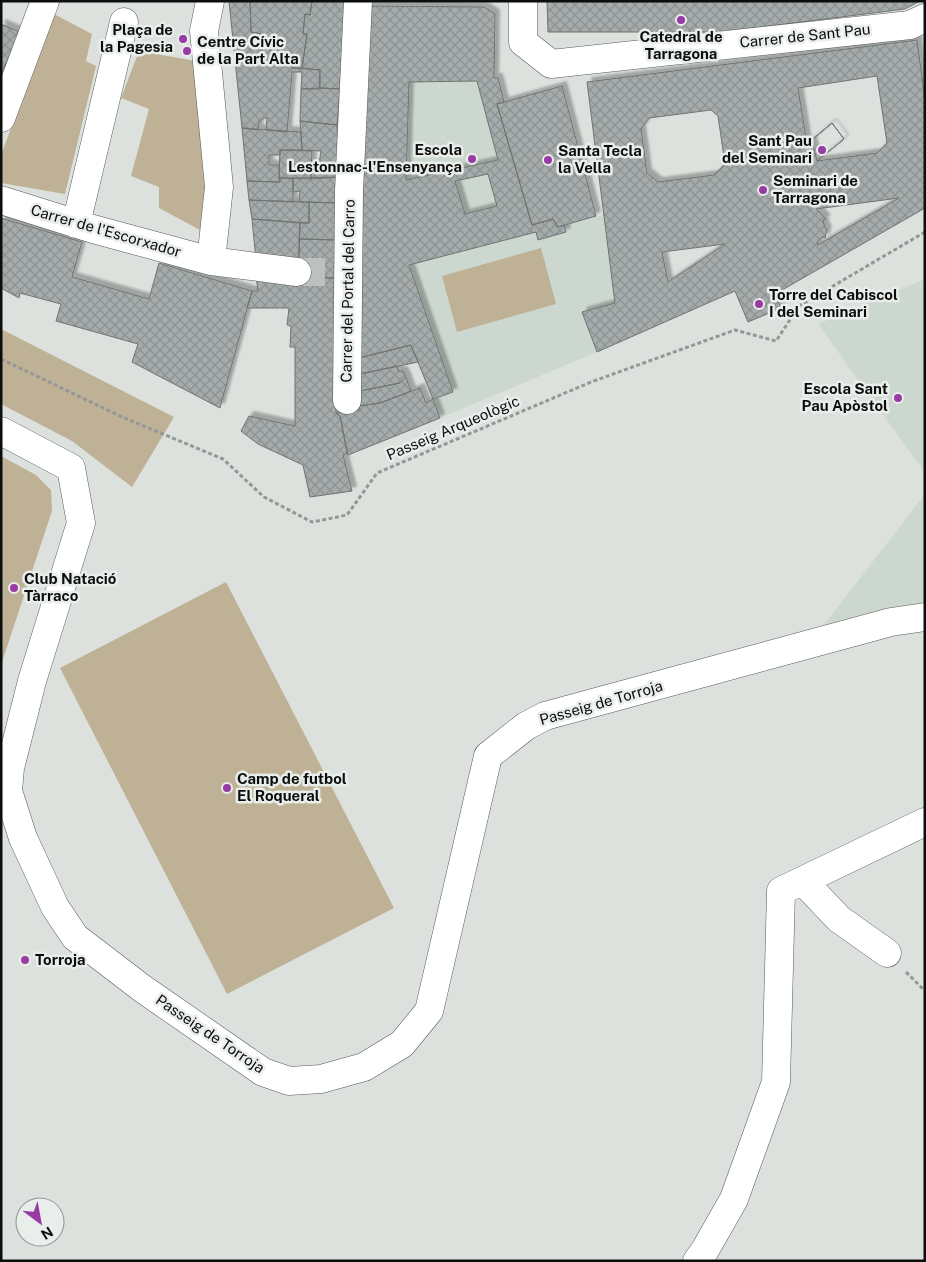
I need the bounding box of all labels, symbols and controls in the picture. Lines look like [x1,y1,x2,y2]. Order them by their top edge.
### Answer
marker: Catedral de Tarragona [675,14,687,26]
street label: Carrer de Sant Pau [739,20,871,51]
place label: Plaça de la Pagesia [100,21,173,55]
place label: Catedral de Tarragona [639,28,723,62]
marker: Plaça de la Pagesia [177,33,189,45]
place label: Centre Cívic de la Part Alta [197,33,299,67]
marker: Centre Cívic de la Part Alta [181,45,193,57]
place label: Sant Pau del Seminari [722,132,812,166]
place label: Escola Lestonnac-l'Ensenyança [288,141,462,175]
place label: Santa Tecla la Vella [558,142,642,176]
marker: Sant Pau del Seminari [816,144,828,156]
marker: Escola Lestonnac-l'Ensenyança [466,153,478,165]
marker: Santa Tecla la Vella [542,154,554,166]
place label: Seminari de Tarragona [773,172,858,206]
marker: Seminari de Tarragona [757,184,769,196]
street label: Carrer del Portal del Carro [337,199,358,383]
street label: Carrer de l'Escorxador [29,201,183,260]
place label: Torre del Cabiscol I del Seminari [769,286,898,320]
marker: Torre del Cabiscol I del Seminari [753,298,765,310]
place label: Escola Sant Pau Apòstol [802,380,888,414]
street label: Passeig Arqueològic [384,392,522,463]
marker: Escola Sant Pau Apòstol [892,392,904,404]
place label: Club Natació Tàrraco [24,570,117,604]
marker: Club Natació Tàrraco [8,582,20,594]
street label: Passeig de Torroja [537,677,664,728]
place label: Camp de futbol El Roqueral [237,770,347,804]
marker: Camp de futbol El Roqueral [221,782,233,794]
place label: Torroja [35,951,86,968]
marker: Torroja [19,954,31,966]
street label: Passeig de Torroja [153,991,268,1076]
north arrow [15,1197,65,1247]
text: N [38,1223,56,1243]

